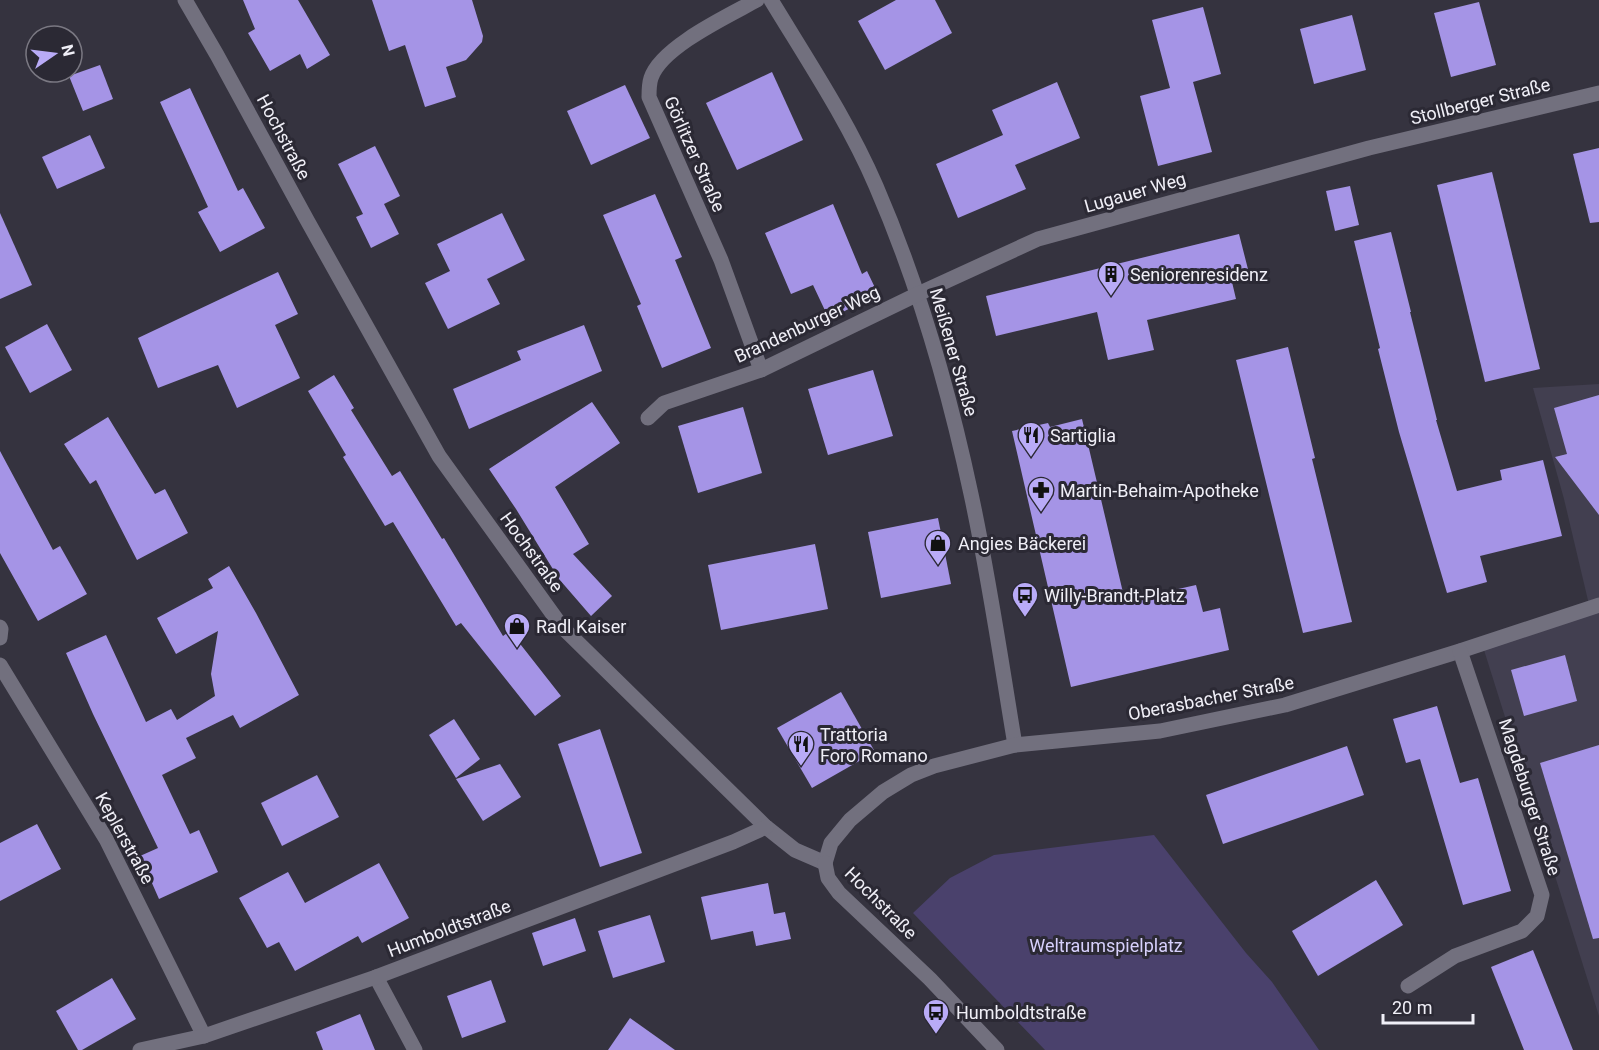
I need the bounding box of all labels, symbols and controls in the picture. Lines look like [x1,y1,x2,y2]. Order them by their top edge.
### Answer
north arrow [24,24,84,84]
text: N [57,43,79,58]
street label: Stollberger Straße [1408,73,1552,129]
street label: Hochstraße [253,91,315,183]
street label: Görlitzer Straße [660,93,730,215]
street label: Lugauer Weg [1082,168,1188,216]
building icon: Seniorenresidenz [1096,259,1126,297]
place label: Seniorenresidenz [1130,264,1268,285]
street label: Brandenburger Weg [731,281,883,367]
street label: Meißener Straße [926,286,982,418]
restaurant icon: Sartiglia [1016,420,1046,458]
place label: Sartiglia [1050,425,1116,446]
pharmacy icon: Martin-Behaim-Apotheke [1026,475,1056,513]
place label: Martin-Behaim-Apotheke [1060,480,1259,501]
street label: Hochstraße [496,508,568,596]
shop icon: Angies Bäckerei [923,528,953,566]
place label: Angies Bäckerei [958,533,1086,554]
bus stop icon: Willy-Brandt-Platz [1010,580,1040,618]
place label: Willy-Brandt-Platz [1044,585,1185,606]
shop icon: Radl Kaiser [502,611,532,649]
place label: Radl Kaiser [536,616,626,637]
street label: Oberasbacher Straße [1126,672,1296,724]
street label: Magdeburger Straße [1495,716,1565,878]
place label: Trattoria Foro Romano [820,724,928,766]
restaurant icon: Trattoria Foro Romano [786,729,816,767]
street label: Keplerstraße [91,788,159,888]
street label: Hochstraße [841,863,921,943]
street label: Humboldtstraße [384,895,514,961]
park label: Weltraumspielplatz [1029,935,1183,956]
scale bar [1383,987,1473,1025]
bus stop icon: Humboldtstraße [921,997,951,1035]
text: 20 m [1392,997,1432,1018]
place label: Humboldtstraße [956,1002,1086,1023]

